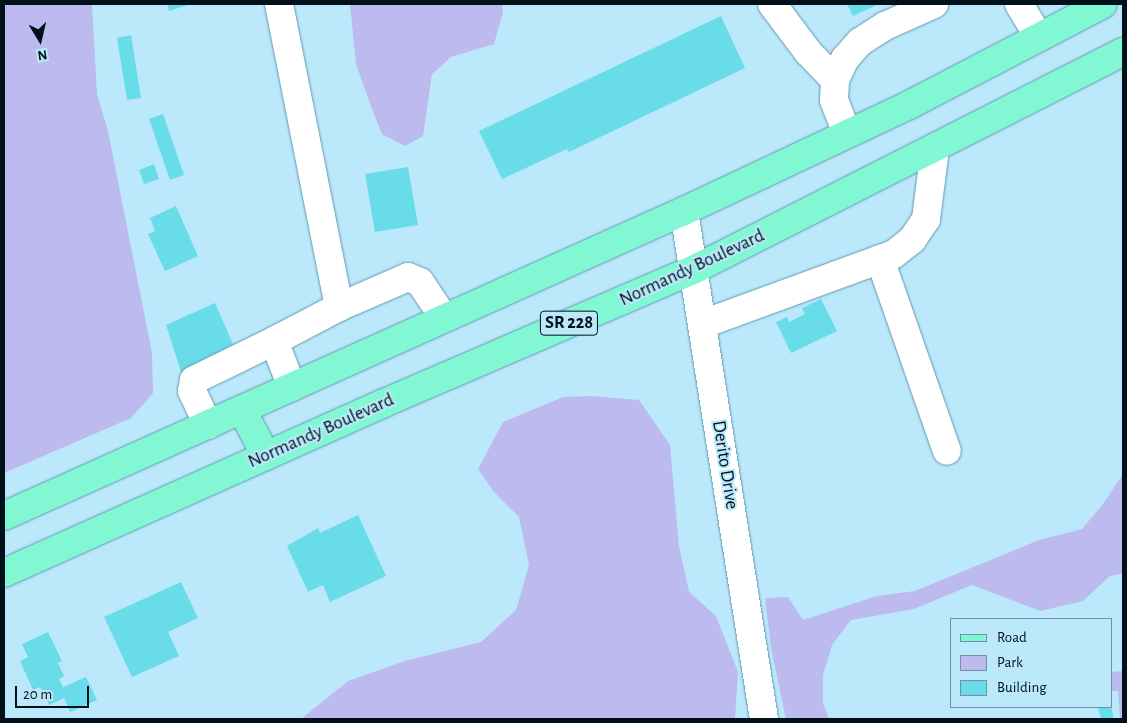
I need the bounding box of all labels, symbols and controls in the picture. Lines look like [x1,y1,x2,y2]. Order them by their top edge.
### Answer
north arrow [15,15,65,65]
text: N [36,47,48,62]
street label: Normandy Boulevard [616,224,768,312]
road number: SR 228 [539,307,599,338]
street label: Normandy Boulevard [245,389,397,473]
street label: Derito Drive [707,419,743,511]
legend [950,618,1112,708]
text: Road [997,630,1027,645]
text: Park [997,655,1023,670]
scale bar [18,676,91,708]
text: Building [997,680,1047,695]
text: 20 m [23,687,52,702]

